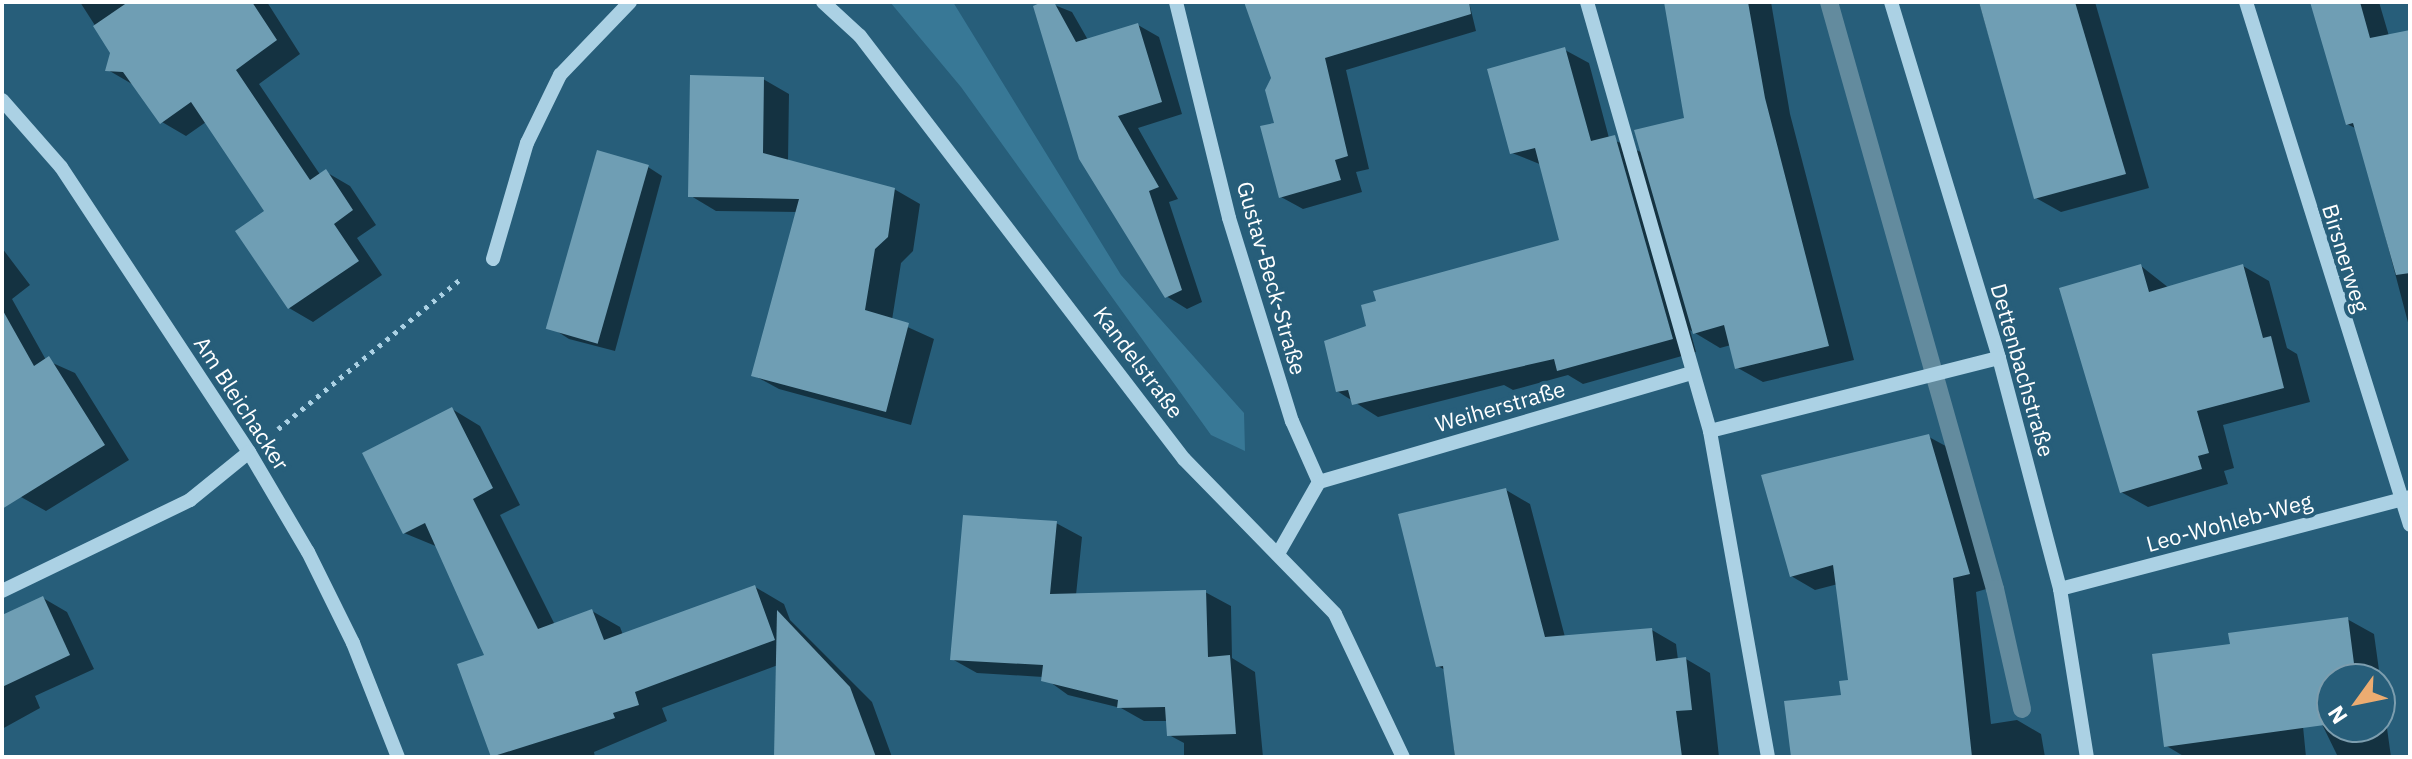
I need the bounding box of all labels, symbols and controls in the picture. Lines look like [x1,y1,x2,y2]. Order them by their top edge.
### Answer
street label: Gustav-Beck-Straße [1232,178,1312,378]
street label: Birsnerweg [2317,201,2375,315]
street label: Dettenbachstraße [1986,280,2060,460]
street label: Kandelstraße [1088,301,1190,423]
street label: Am Bleichacker [189,331,295,475]
street label: Weiherstraße [1432,375,1568,437]
street label: Leo-Wohleb-Weg [2143,487,2315,557]
north arrow [2316,663,2396,743]
text: N [2321,701,2354,730]

